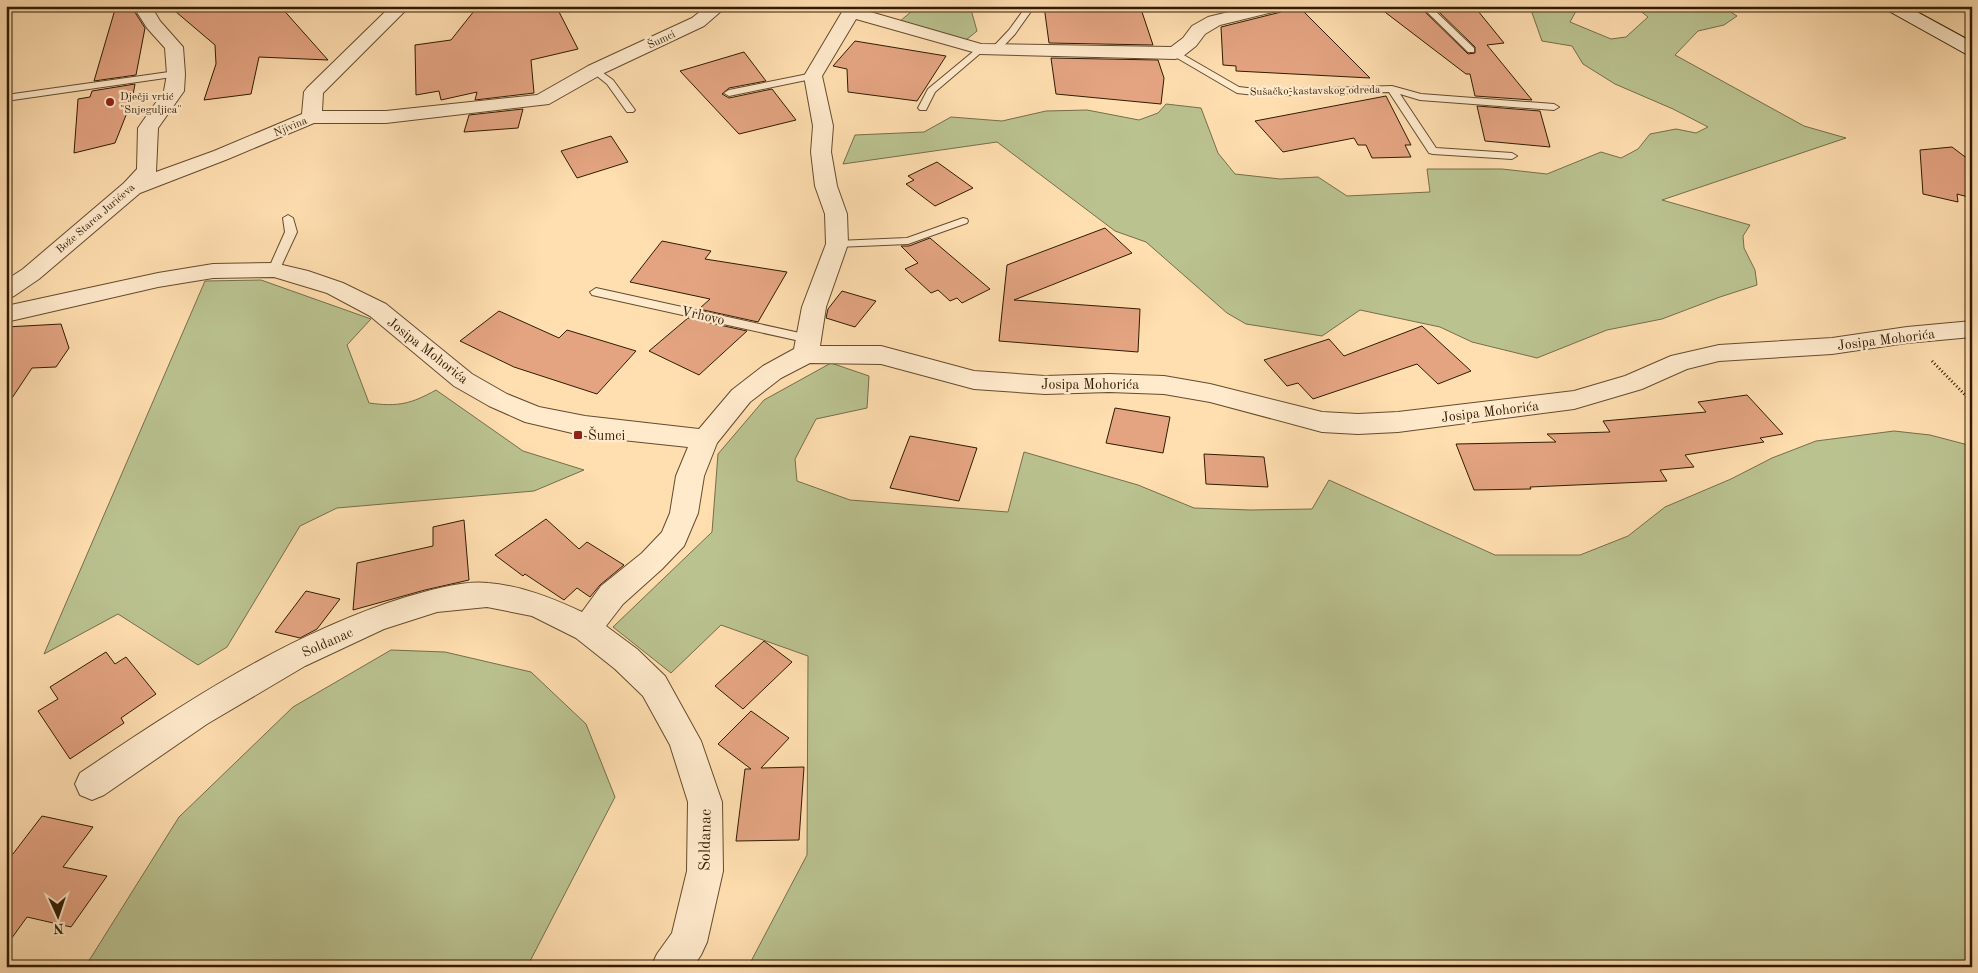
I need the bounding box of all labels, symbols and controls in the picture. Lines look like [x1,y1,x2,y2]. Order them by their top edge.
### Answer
street label: Šumci [645,26,677,52]
street label: Sušačko-kastavskog odreda [1250,85,1381,98]
place label: Dječji vrtić "Snjeguljica" [120,92,182,116]
marker: Dječji vrtić "Snjeguljica" [104,96,116,108]
street label: Njivina [272,115,309,139]
street label: Bože Starca Jurićeva [55,182,138,256]
street label: Vrhovo [680,304,726,328]
street label: Josipa Mohorića [384,315,470,387]
street label: Josipa Mohorića [1837,327,1936,353]
street label: Josipa Mohorića [1041,378,1139,392]
street label: Josipa Mohorića [1441,399,1540,425]
place label: Šumci [588,426,625,443]
marker: Šumci [572,429,584,441]
street label: Soldanac [300,625,355,660]
street label: Soldanac [697,809,715,871]
north arrow [32,890,82,940]
text: N [53,921,64,935]

